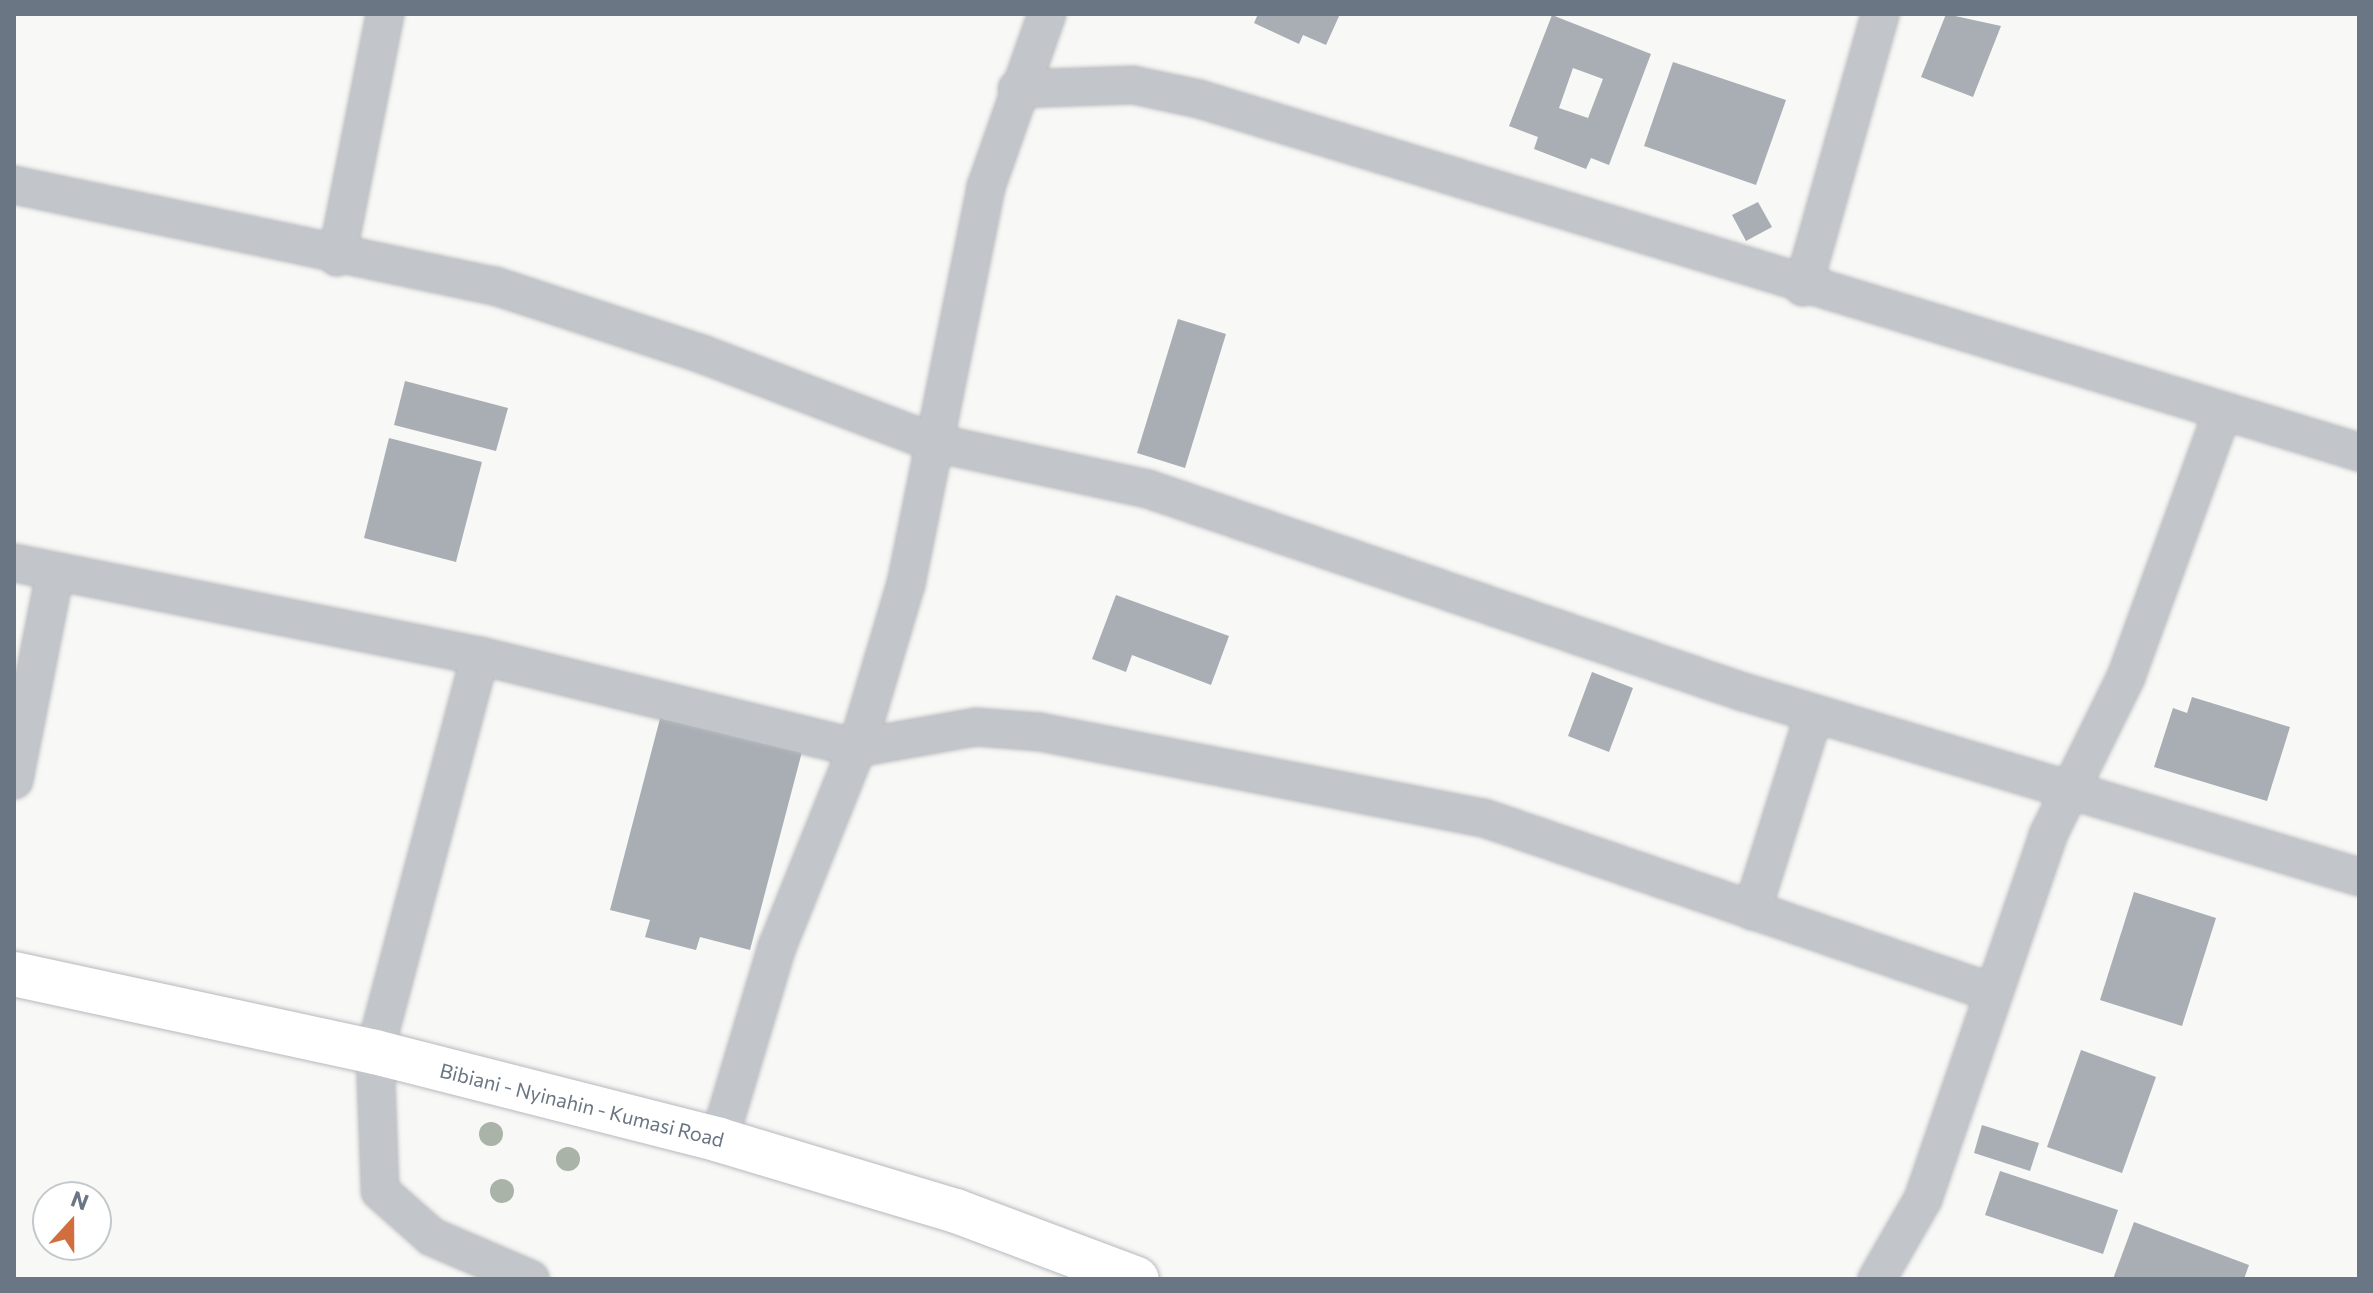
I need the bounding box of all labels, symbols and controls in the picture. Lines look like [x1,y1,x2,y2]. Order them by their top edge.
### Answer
street label: Bibiani - Nyinahin - Kumasi Road [437,1058,727,1152]
north arrow [32,1181,112,1261]
text: N [68,1184,93,1216]

